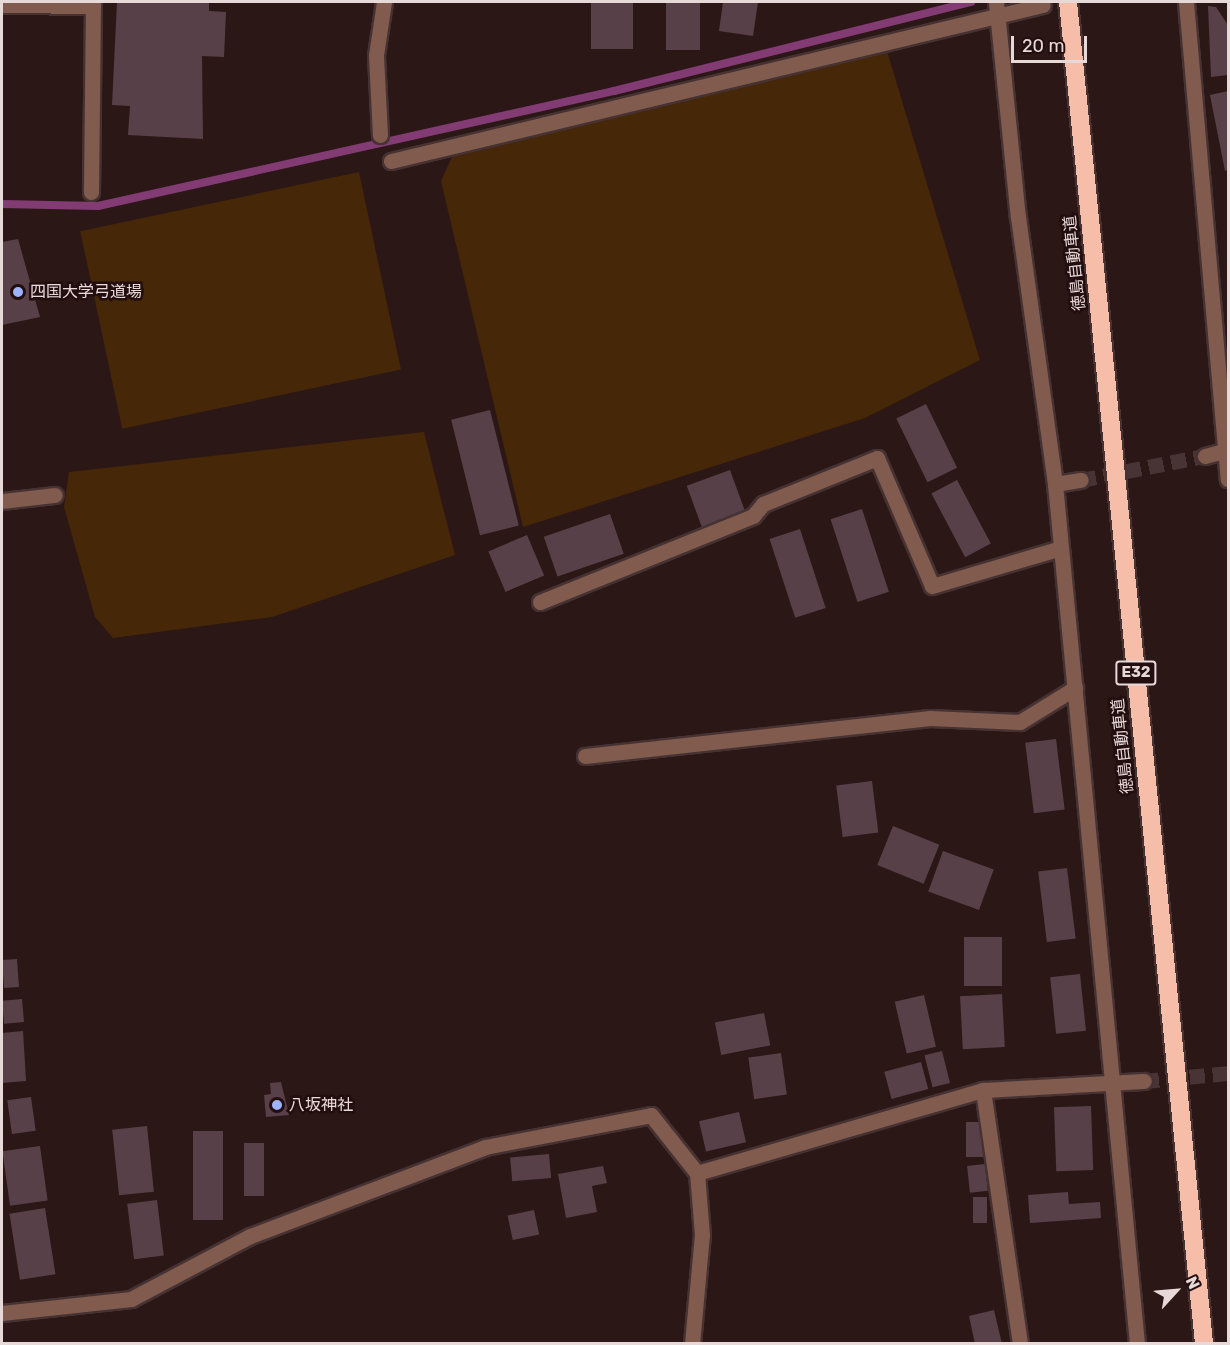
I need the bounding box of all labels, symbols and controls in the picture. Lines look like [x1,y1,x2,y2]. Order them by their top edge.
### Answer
scale bar [1014,24,1090,62]
text: 20 m [1022,35,1064,57]
street label: 徳島自動車道 [1060,214,1090,312]
place label: 四国大学弓道場 [30,282,142,302]
marker: 四国大学弓道場 [11,285,25,299]
road number: E32 [1115,661,1157,685]
street label: 徳島自動車道 [1108,697,1138,795]
place label: 八坂神社 [289,1095,353,1115]
marker: 八坂神社 [270,1098,284,1112]
north arrow [1146,1261,1206,1321]
text: N [1182,1274,1204,1292]

